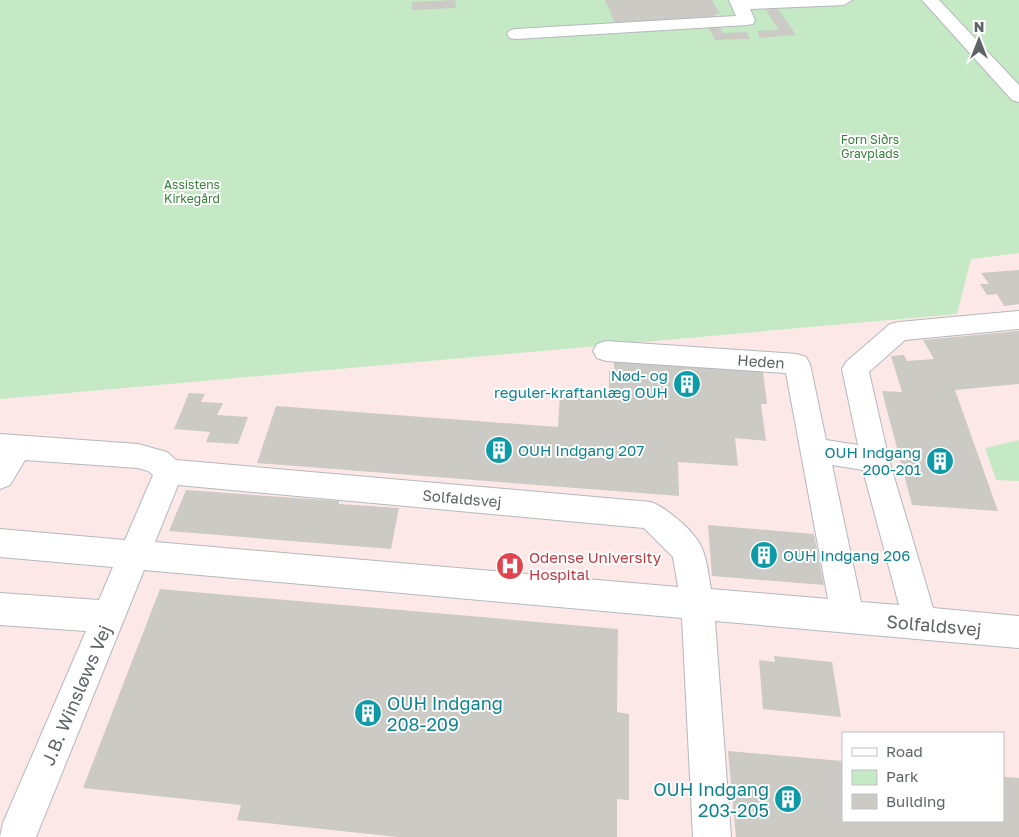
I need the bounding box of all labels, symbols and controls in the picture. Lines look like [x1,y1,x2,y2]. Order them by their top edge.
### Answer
north arrow [954,15,1004,65]
text: N [974,18,984,35]
park label: Forn Siðrs Gravplads [841,132,899,161]
park label: Assistens Kirkegård [164,177,220,206]
street label: Heden [737,350,785,372]
place label: Nød- og reguler-kraftanlæg OUH [494,366,668,401]
building icon: Nød- og reguler-kraftanlæg OUH [672,369,702,399]
building icon: OUH Indgang 207 [484,435,514,465]
place label: OUH Indgang 207 [518,441,644,459]
place label: OUH Indgang 200-201 [824,443,921,478]
building icon: OUH Indgang 200-201 [925,446,955,476]
street label: Solfaldsvej [422,486,502,510]
building icon: OUH Indgang 206 [749,540,779,570]
place label: OUH Indgang 206 [783,546,910,564]
place label: Odense University Hospital [529,548,662,583]
hospital icon: Odense University Hospital [495,551,525,581]
street label: Solfaldsvej [886,610,982,640]
street label: J.B. Winsløws Vej [36,621,116,769]
place label: OUH Indgang 208-209 [387,692,503,735]
building icon: OUH Indgang 208-209 [353,698,383,728]
legend [842,732,1004,822]
text: Road [886,742,923,760]
text: Park [886,767,919,785]
place label: OUH Indgang 203-205 [653,778,769,821]
building icon: OUH Indgang 203-205 [773,784,803,814]
text: Building [886,792,946,810]

